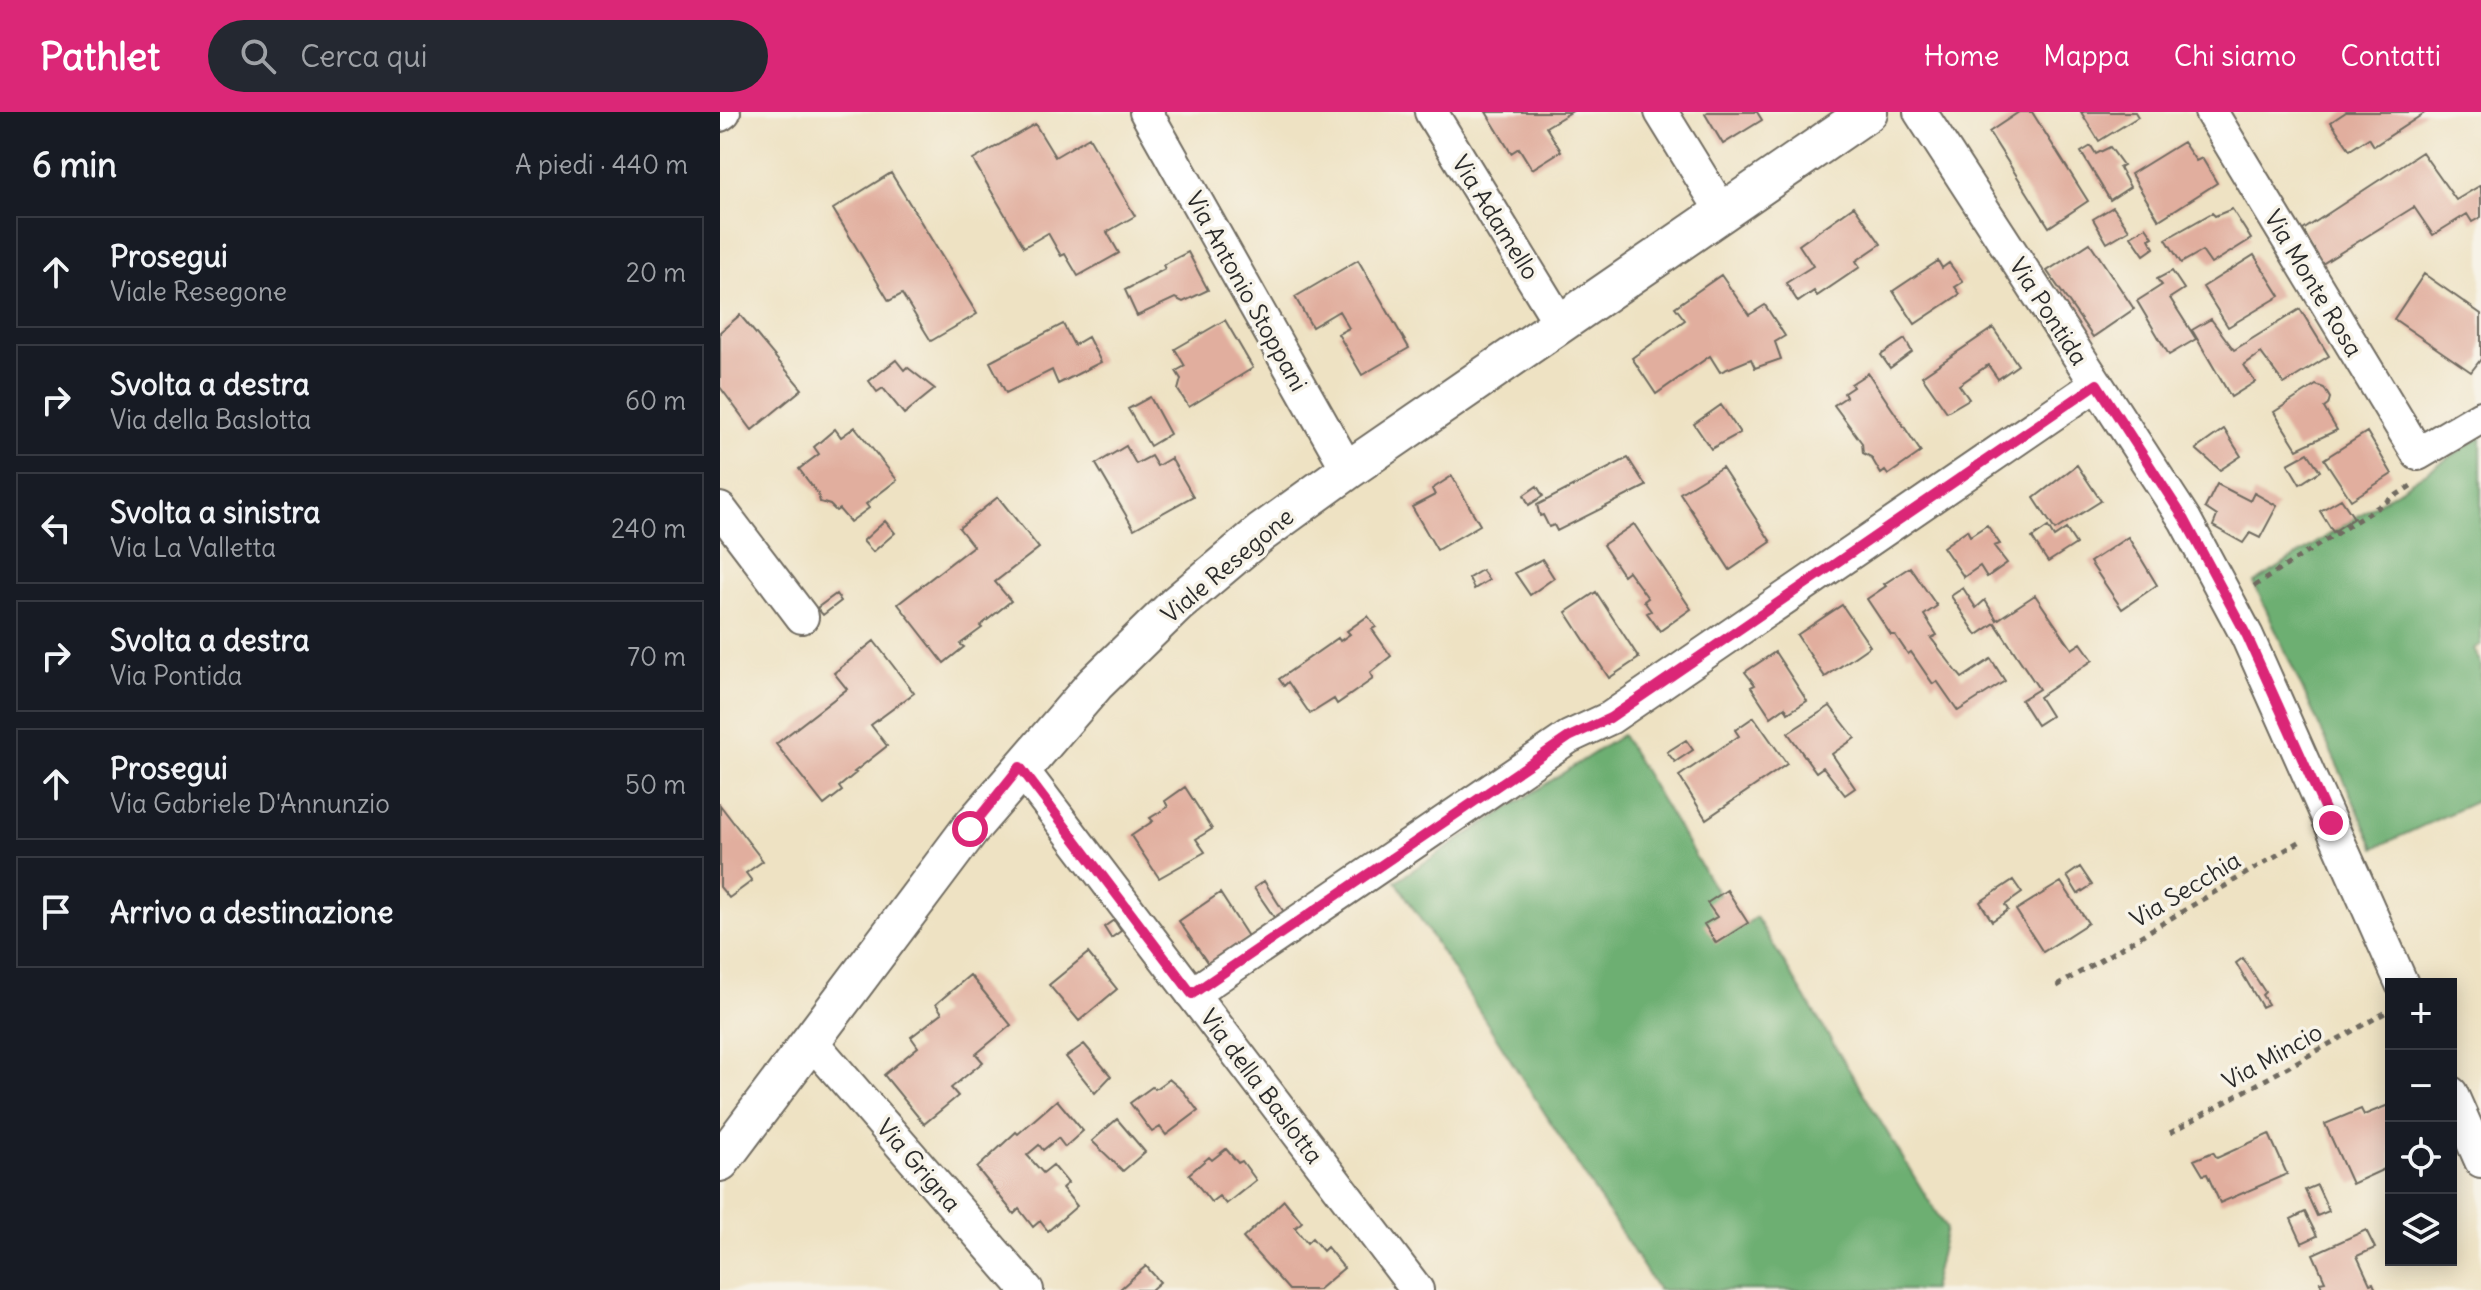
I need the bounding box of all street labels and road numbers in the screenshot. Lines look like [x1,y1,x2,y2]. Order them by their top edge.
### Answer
street label: Via Adamello [1446,149,1546,285]
street label: Via Antonio Stoppani [1180,186,1314,396]
street label: Via Monte Rosa [2258,204,2370,362]
street label: Via Pontida [2003,252,2095,370]
street label: Viale Resegone [1155,501,1299,629]
street label: Via Secchia [2124,844,2246,934]
street label: Via della Baslotta [1194,1003,1330,1169]
street label: Via Mincio [2217,1016,2327,1096]
street label: Via Grigna [871,1112,967,1218]

